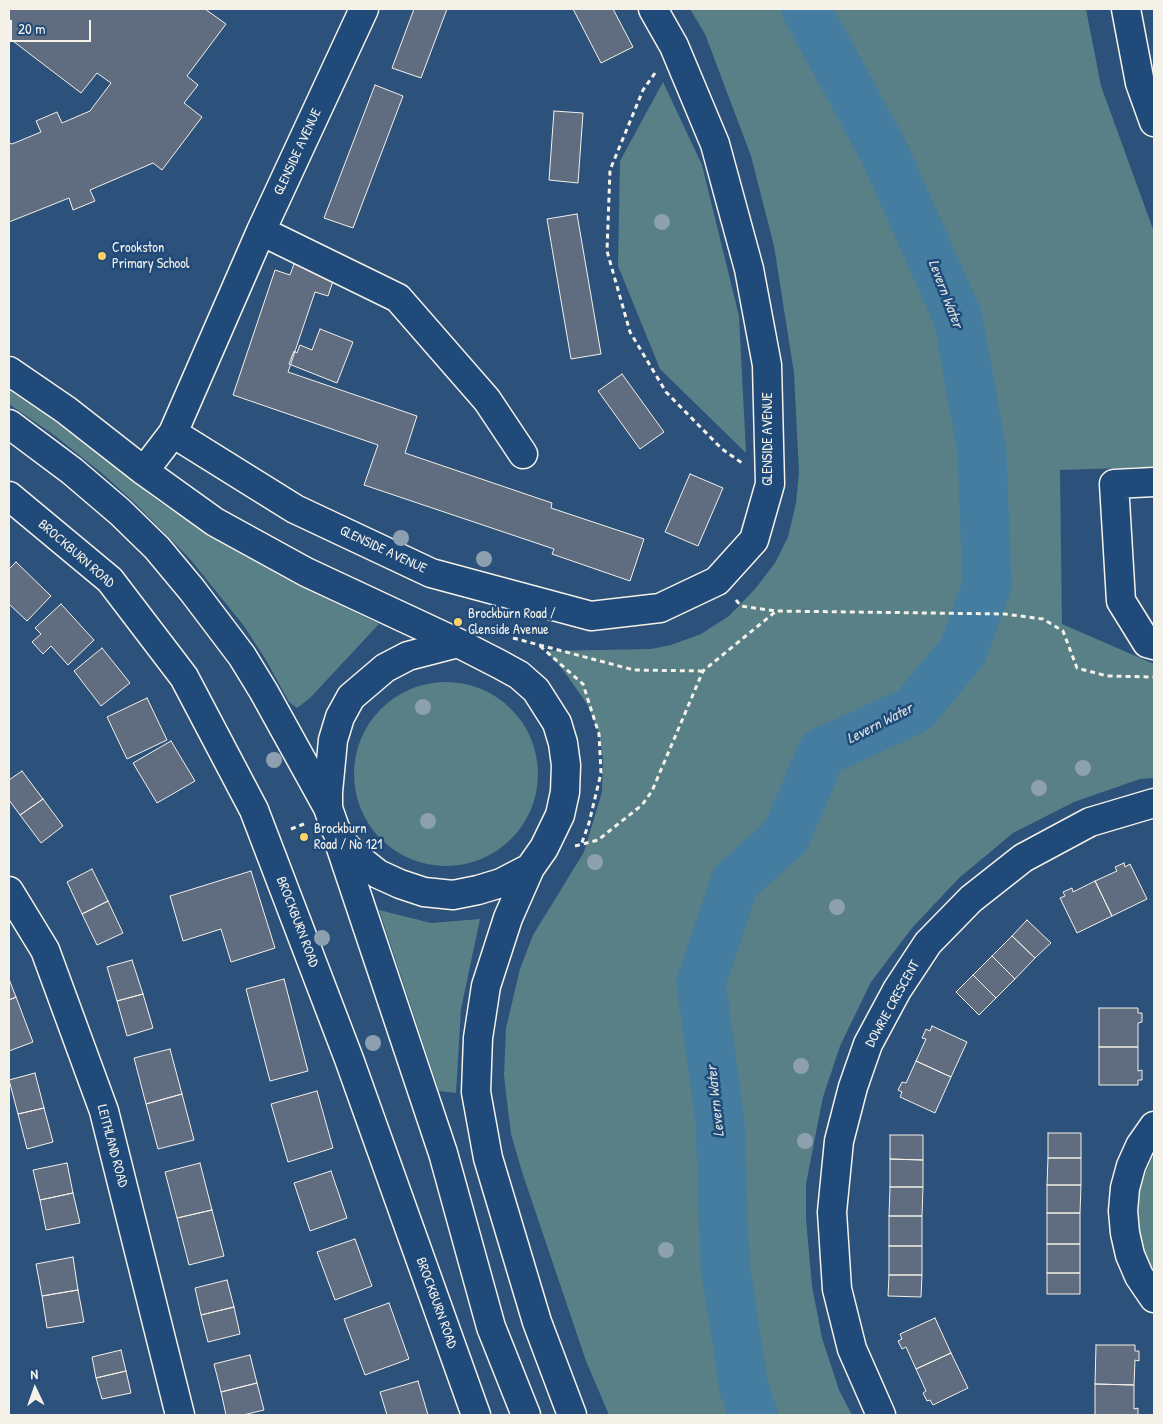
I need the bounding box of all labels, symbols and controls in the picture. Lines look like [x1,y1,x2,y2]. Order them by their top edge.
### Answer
scale bar [12,10,94,42]
text: 20 m [18,18,45,39]
street label: GLENSIDE AVENUE [271,106,325,198]
place label: Crookston Primary School [112,240,190,272]
marker: Crookston Primary School [96,250,108,262]
water label: Levern Water [924,257,966,331]
street label: GLENSIDE AVENUE [760,392,776,486]
street label: BROCKBURN ROAD [34,516,118,592]
street label: GLENSIDE AVENUE [337,523,429,577]
place label: Brockburn Road / Glenside Avenue [468,606,556,638]
marker: Brockburn Road / Glenside Avenue [452,616,464,628]
water label: Levern Water [844,700,916,748]
place label: Brockburn Road / No 121 [314,821,382,854]
marker: Brockburn Road / No 121 [298,831,310,843]
street label: BROCKBURN ROAD [272,874,322,970]
street label: DOWRIE CRESCENT [862,958,924,1050]
water label: Levern Water [703,1064,729,1138]
street label: LEITHLAND ROAD [93,1103,131,1189]
street label: BROCKBURN ROAD [412,1255,460,1351]
north arrow [10,1364,60,1414]
text: N [30,1364,38,1383]

